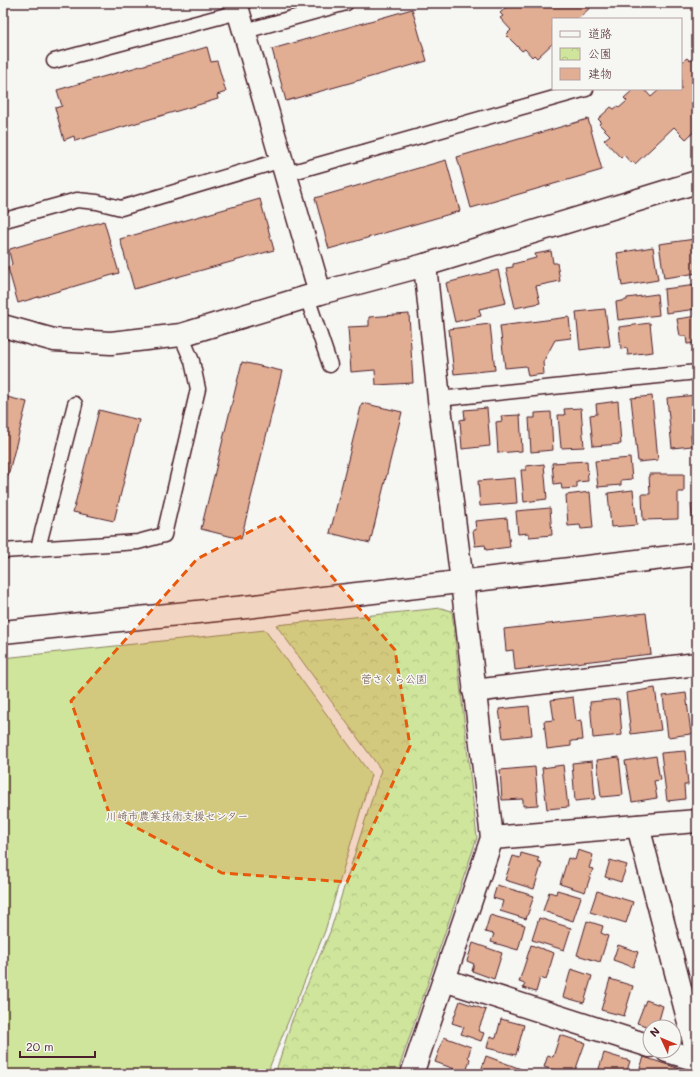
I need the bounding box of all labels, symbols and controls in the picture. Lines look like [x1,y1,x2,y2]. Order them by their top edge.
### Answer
legend [552,18,682,90]
text: 道路 [588,25,612,41]
text: 公園 [588,45,612,61]
text: 建物 [588,65,612,81]
park label: 菅さくら公園 [361,671,427,686]
park label: 川崎市農業技術支援センター [106,808,248,823]
north arrow [642,1019,682,1059]
text: N [646,1023,663,1040]
scale bar [20,1033,95,1059]
text: 20 m [26,1038,54,1054]

